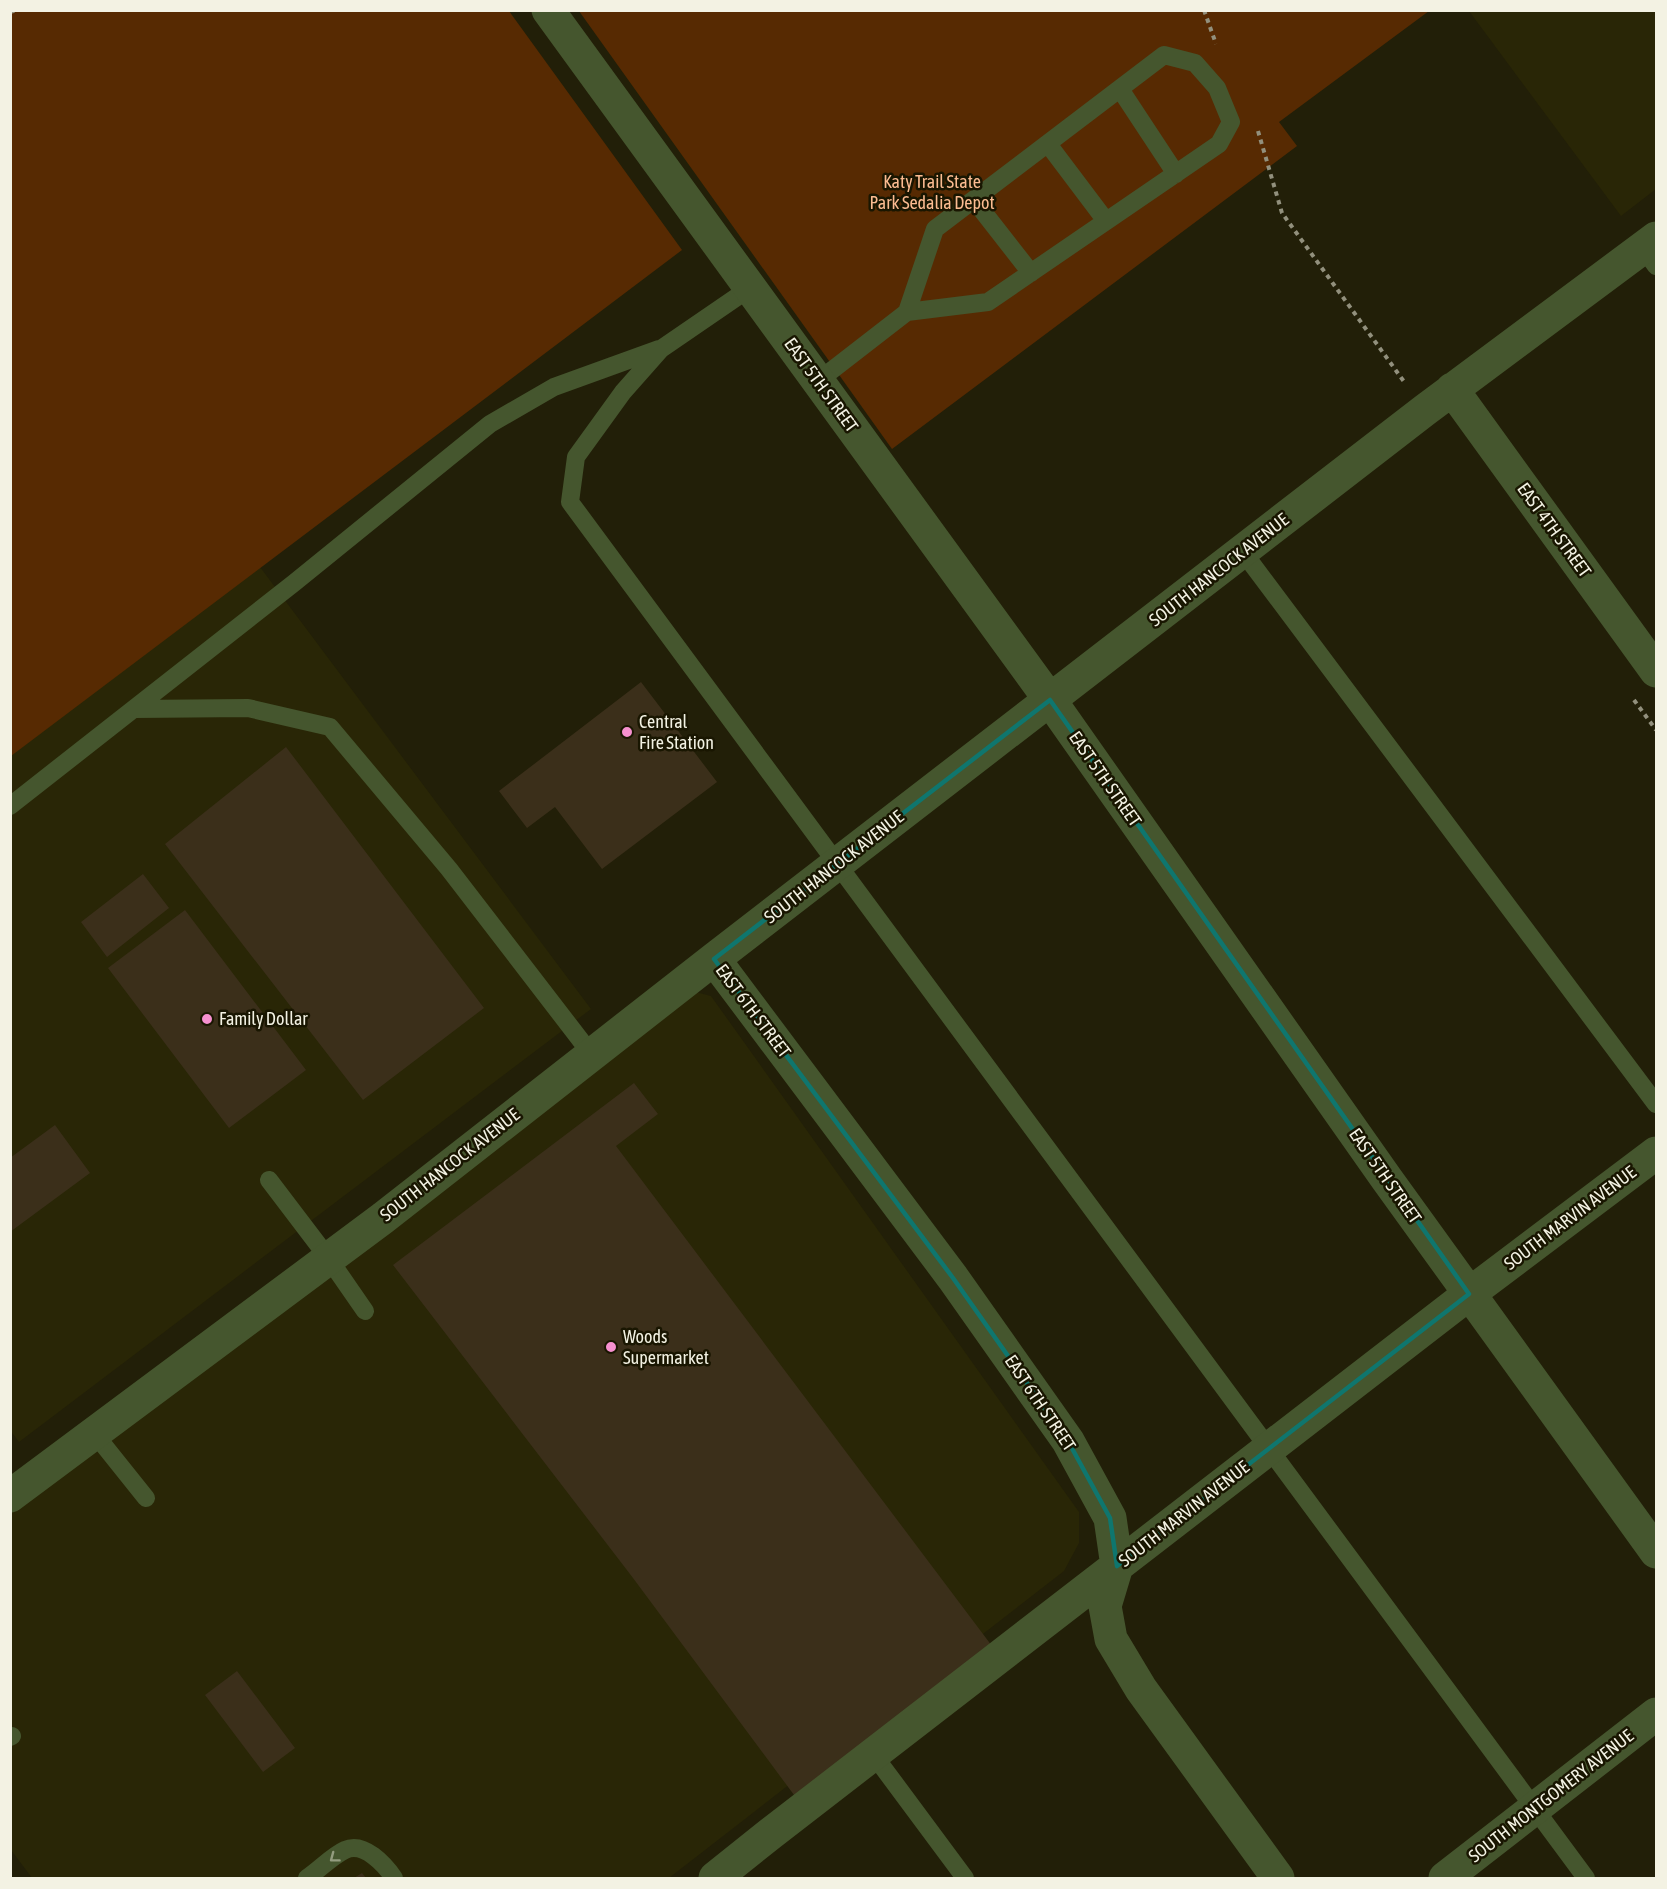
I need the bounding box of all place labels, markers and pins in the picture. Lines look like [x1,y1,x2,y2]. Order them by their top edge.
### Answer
place label: Central Fire Station [639,711,714,753]
marker: Central Fire Station [620,725,634,739]
place label: Family Dollar [219,1008,308,1029]
marker: Family Dollar [200,1012,214,1026]
place label: Woods Supermarket [623,1326,709,1368]
marker: Woods Supermarket [604,1340,618,1354]

